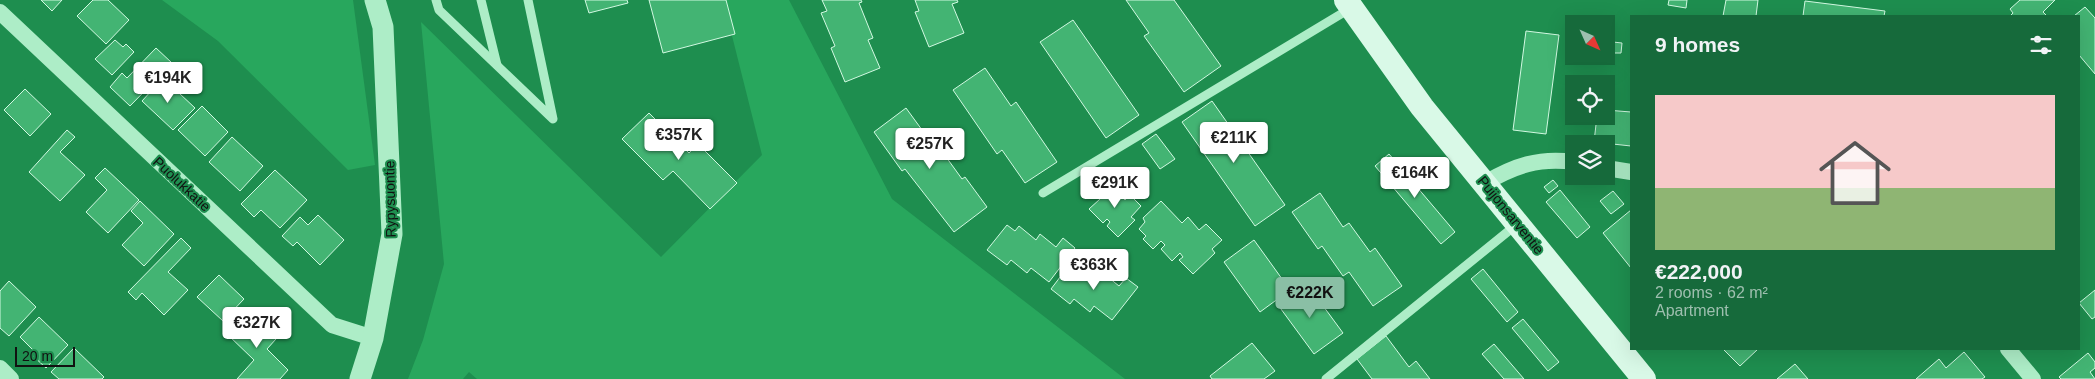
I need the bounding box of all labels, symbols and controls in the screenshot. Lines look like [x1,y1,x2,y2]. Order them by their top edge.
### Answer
north arrow [1565,15,1615,65]
map controls [1565,15,1615,185]
icon: filters [2027,31,2055,59]
text: 9 homes [1655,33,1740,56]
pin: €194K [133,62,203,104]
text: €194K [144,69,192,86]
button: locate [1565,75,1615,125]
pin: €357K [644,119,714,161]
pin: €211K [1199,121,1269,164]
text: €357K [655,126,703,143]
pin: €257K [895,128,965,170]
icon: home [1810,128,1900,218]
text: €211K [1211,129,1257,146]
text: €257K [906,135,954,152]
button: layers [1565,135,1615,185]
street label: Puolukkatie [150,153,214,215]
pin: €164K [1380,156,1450,199]
street label: Rypysuontie [381,160,399,238]
text: €164K [1391,164,1439,181]
pin: €291K [1080,166,1150,209]
street label: Puijonsarventie [1475,173,1547,257]
text: €291K [1091,174,1139,191]
pin: €363K [1059,248,1129,291]
text: €363K [1070,256,1118,273]
text: €222,000 [1655,260,1743,283]
pin: €222K [1275,276,1345,319]
text: €222K [1286,284,1334,301]
text: 2 rooms · 62 m² [1655,284,1768,301]
text: Apartment [1655,302,1729,319]
pin: €327K [222,306,292,349]
text: €327K [233,314,281,331]
scale bar [15,344,75,367]
text: 20 m [22,348,53,364]

